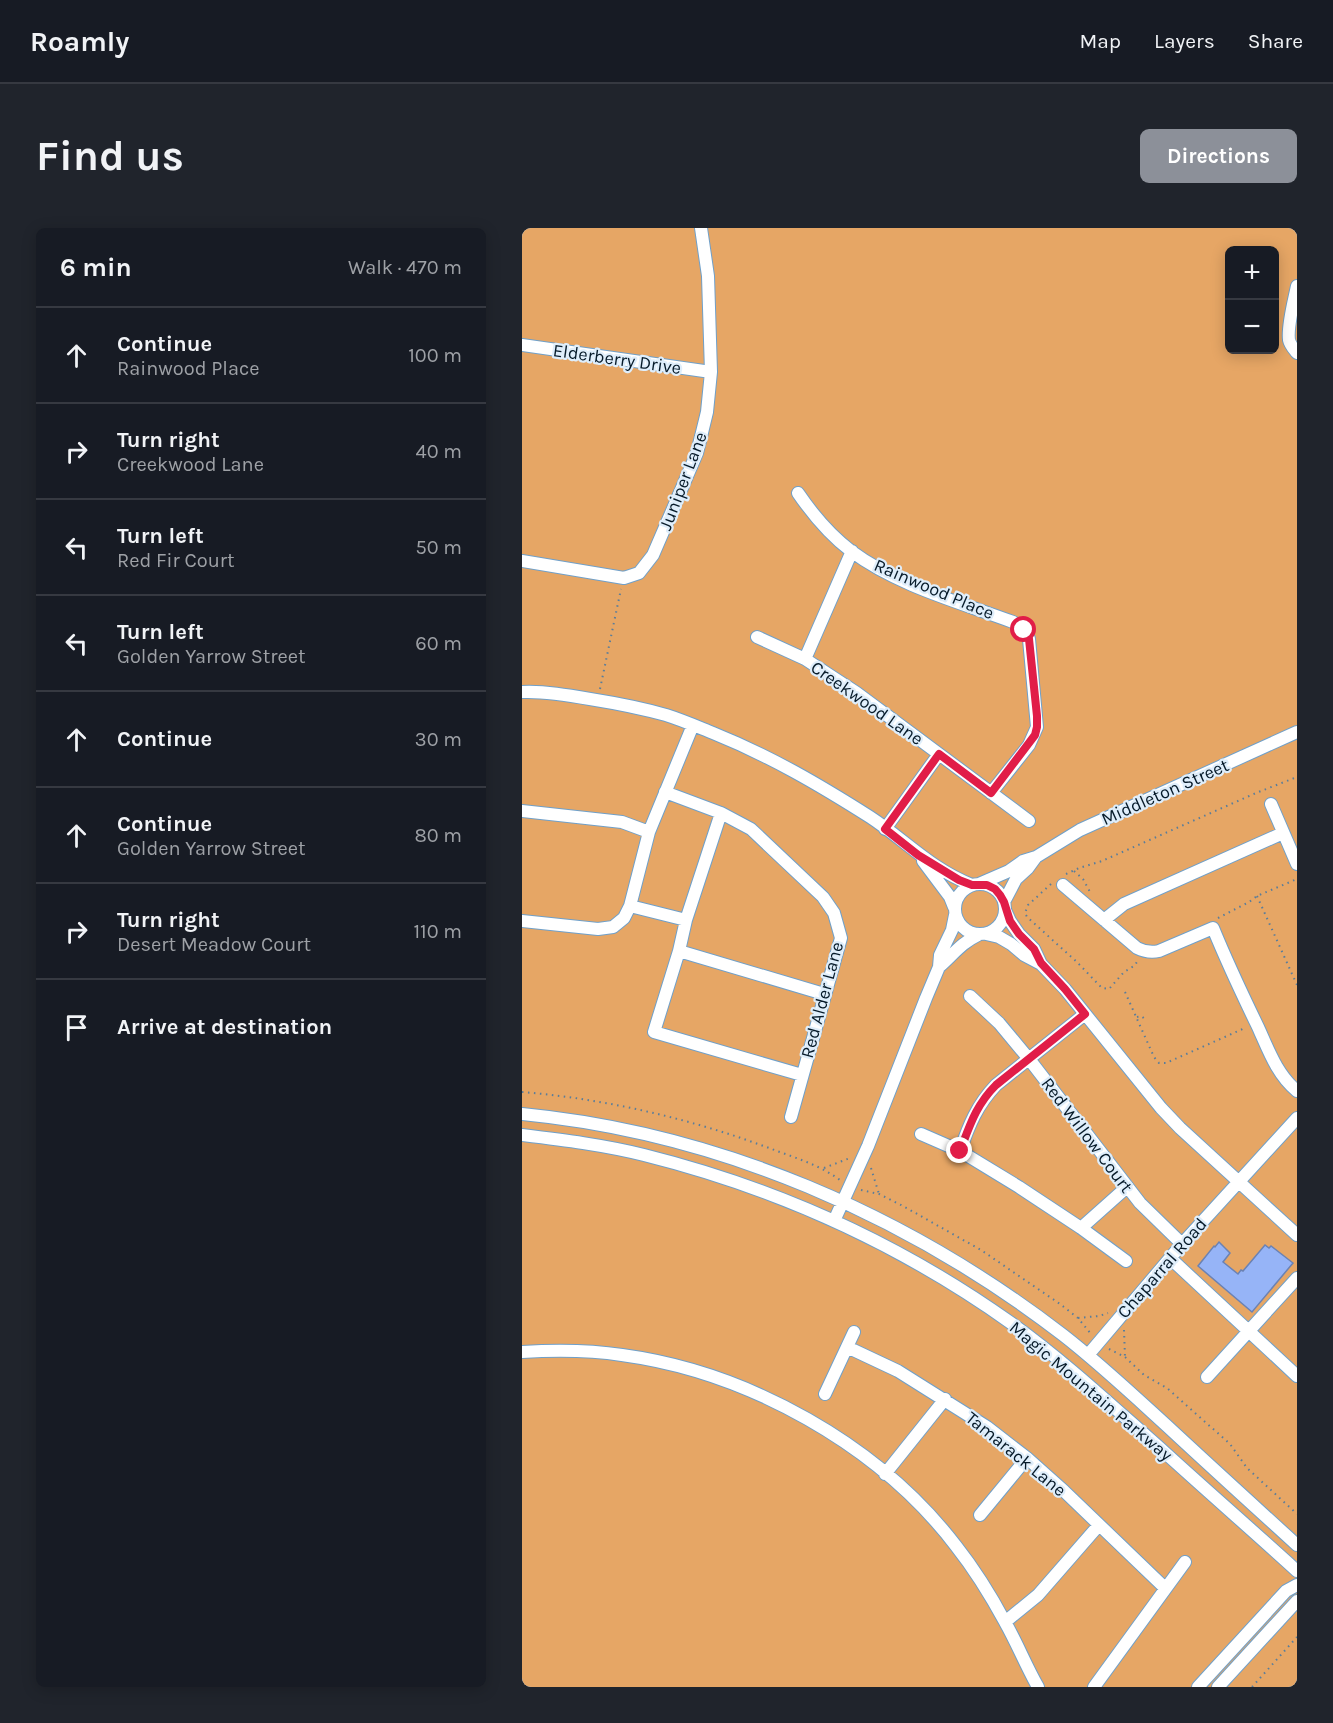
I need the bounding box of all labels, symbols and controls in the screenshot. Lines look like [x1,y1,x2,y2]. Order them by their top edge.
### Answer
text: Roamly [30,25,129,58]
text: Map [1079,29,1121,53]
text: Layers [1154,29,1215,53]
text: Share [1248,29,1303,53]
button: Directions [1140,129,1297,183]
text: Find us [36,131,184,181]
map controls [1225,246,1279,354]
button: + [1225,246,1279,300]
text: 6 min [60,252,132,283]
text: Walk · 470 m [348,256,462,279]
button: − [1225,300,1279,354]
text: Continue [117,331,212,357]
icon: ahead [60,339,93,372]
street label: Elderberry Drive [552,339,682,379]
text: 100 m [408,344,462,367]
text: Rainwood Place [117,357,260,380]
text: Turn right [117,427,220,453]
street label: Juniper Lane [654,429,712,533]
icon: right [60,435,93,468]
text: 40 m [416,440,462,463]
text: Creekwood Lane [117,453,264,476]
text: Turn left [117,523,204,549]
icon: left [60,531,93,564]
text: 50 m [415,536,462,559]
text: Red Fir Court [117,549,235,572]
street label: Rainwood Place [871,554,997,624]
route start [1010,616,1036,642]
text: Turn left [117,619,204,645]
icon: left [60,627,93,660]
text: 60 m [415,632,462,655]
text: Golden Yarrow Street [117,645,306,668]
street label: Creekwood Lane [807,656,927,750]
icon: ahead [60,723,93,756]
text: Continue [117,726,212,752]
text: 30 m [415,728,462,751]
street label: Middleton Street [1098,754,1232,830]
text: Continue [117,811,212,837]
icon: ahead [60,819,93,852]
text: 80 m [414,824,462,847]
text: Golden Yarrow Street [117,837,306,860]
text: Turn right [117,907,220,933]
icon: right [60,915,93,948]
text: 110 m [413,920,462,943]
text: Desert Meadow Court [117,933,311,956]
street label: Red Alder Lane [796,939,848,1061]
icon: arrive [60,1011,93,1044]
text: Arrive at destination [117,1014,332,1040]
street label: Red Willow Court [1036,1073,1138,1197]
route end [946,1137,972,1163]
street label: Chaparral Road [1112,1213,1212,1323]
street label: Magic Mountain Parkway [1005,1316,1177,1466]
street label: Tamarack Lane [961,1407,1071,1501]

